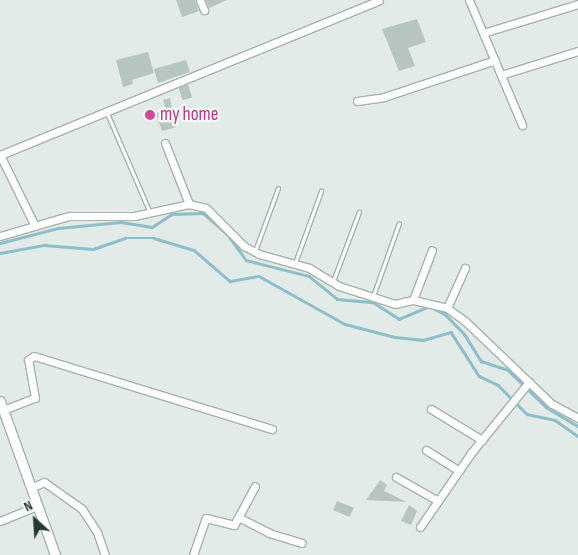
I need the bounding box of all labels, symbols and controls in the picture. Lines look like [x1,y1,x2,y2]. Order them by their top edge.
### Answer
place label: my home [160,104,218,126]
marker: my home [144,109,156,121]
north arrow [10,495,60,545]
text: N [21,497,35,515]

